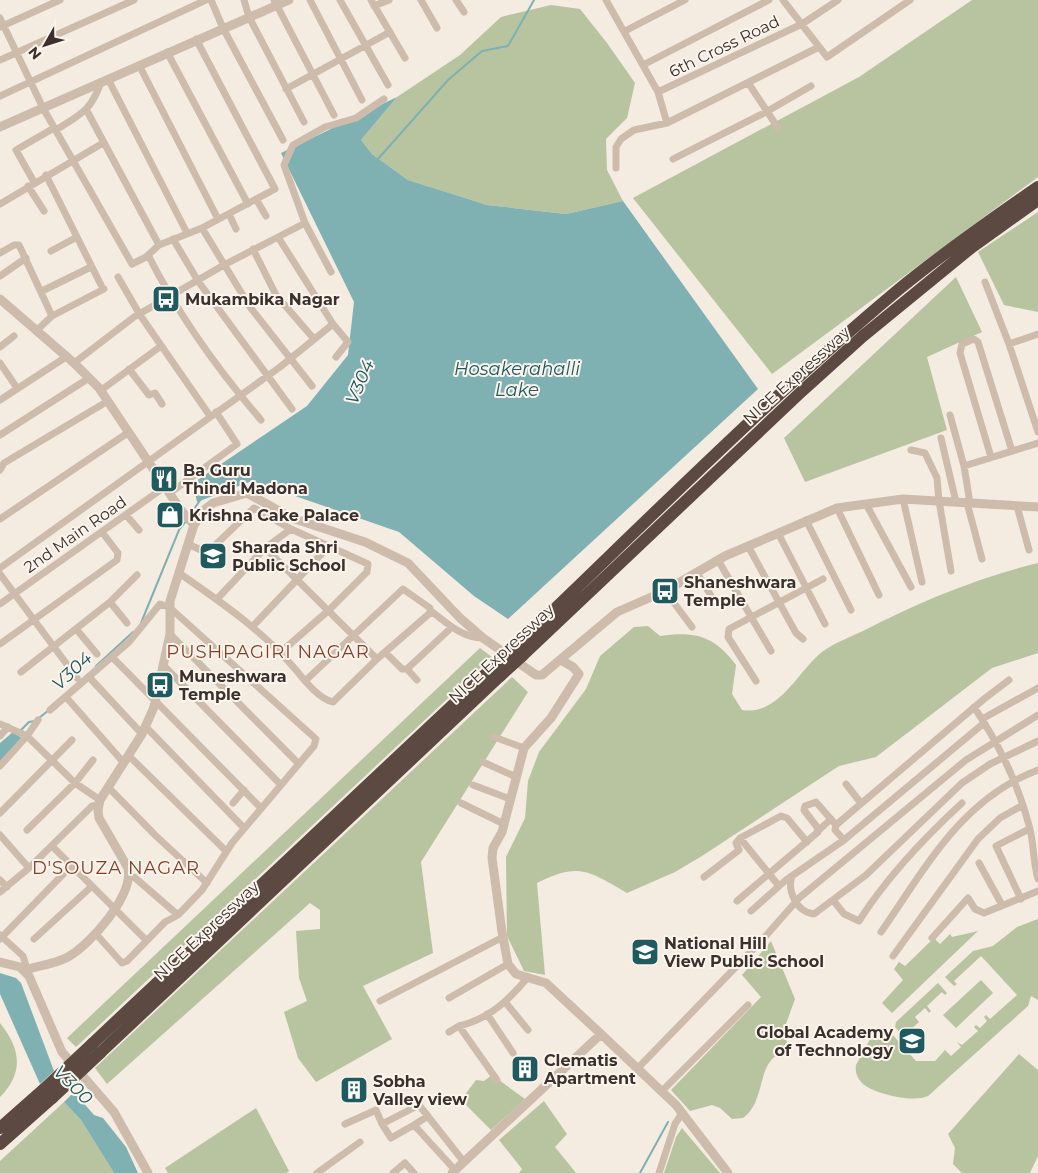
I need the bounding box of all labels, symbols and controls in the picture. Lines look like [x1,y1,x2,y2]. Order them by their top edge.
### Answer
street label: 6th Cross Road [666,12,783,81]
north arrow [20,20,70,70]
text: N [24,43,45,63]
bus stop icon: Mukambika Nagar [151,284,181,314]
place label: Mukambika Nagar [185,290,340,309]
street label: NICE Expressway [739,322,854,428]
water label: V304 [341,356,379,408]
water label: Hosakerahalli Lake [454,358,580,401]
place label: Ba Guru Thindi Madona [183,461,308,498]
restaurant icon: Ba Guru Thindi Madona [149,464,179,494]
street label: 2nd Main Road [20,492,130,577]
shop icon: Krishna Cake Palace [155,500,185,530]
place label: Krishna Cake Palace [189,506,359,525]
place label: Sharada Shri Public School [232,538,346,575]
school or university icon: Sharada Shri Public School [198,541,228,571]
place label: Shaneshwara Temple [684,573,796,610]
bus stop icon: Shaneshwara Temple [650,576,680,606]
street label: NICE Expressway [445,600,558,707]
district label: PUSHPAGIRI NAGAR [166,641,370,663]
water label: V304 [47,647,97,695]
place label: Muneshwara Temple [179,667,287,704]
bus stop icon: Muneshwara Temple [145,670,175,700]
district label: D'SOUZA NAGAR [32,857,200,879]
street label: NICE Expressway [150,877,263,984]
place label: National Hill View Public School [663,934,824,971]
school or university icon: National Hill View Public School [630,937,660,967]
place label: Global Academy of Technology [756,1023,893,1060]
school or university icon: Global Academy of Technology [897,1026,927,1056]
place label: Clematis Apartment [543,1051,636,1088]
building icon: Clematis Apartment [510,1054,540,1084]
water label: V300 [49,1061,97,1109]
place label: Sobha Valley view [372,1072,467,1109]
building icon: Sobha Valley view [339,1075,369,1105]

